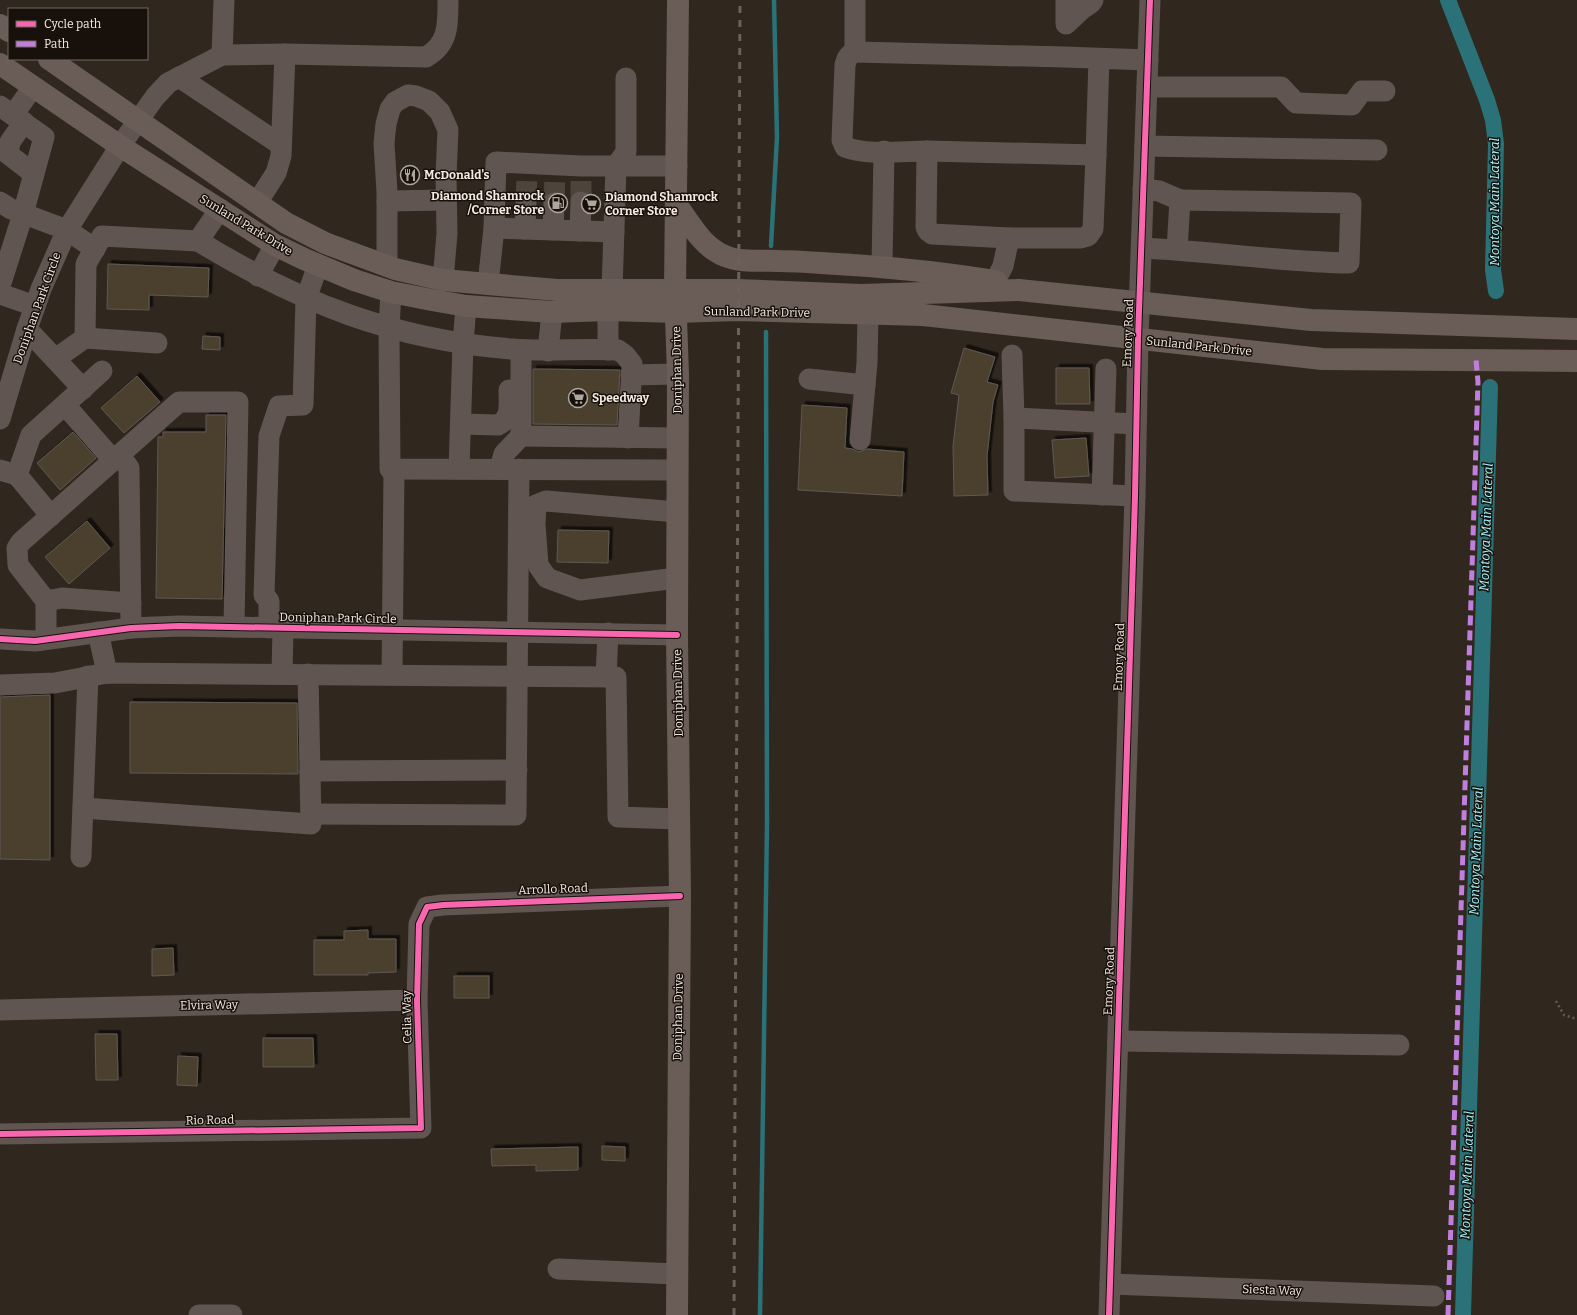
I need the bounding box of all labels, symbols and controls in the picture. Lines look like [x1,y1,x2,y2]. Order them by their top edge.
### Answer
legend [8,8,148,60]
text: Cycle path [44,17,102,31]
text: Path [44,37,70,51]
water label: Montoya Main Lateral [1487,137,1502,266]
restaurant icon: McDonald's [399,164,421,186]
place label: McDonald's [424,168,490,182]
place label: Diamond Shamrock /Corner Store [431,189,545,217]
place label: Diamond Shamrock Corner Store [605,190,719,218]
street label: Sunland Park Drive [197,192,295,258]
fuel station icon: Diamond Shamrock /Corner Store [547,192,569,214]
supermarket icon: Diamond Shamrock Corner Store [580,193,602,215]
street label: Doniphan Park Circle [10,250,64,366]
street label: Emory Road [1120,299,1136,367]
street label: Sunland Park Drive [704,304,810,320]
street label: Doniphan Drive [669,326,685,414]
street label: Sunland Park Drive [1145,333,1253,359]
supermarket icon: Speedway [567,387,589,409]
place label: Speedway [592,391,650,405]
water label: Montoya Main Lateral [1476,462,1496,591]
street label: Doniphan Park Circle [279,610,397,626]
street label: Emory Road [1111,623,1127,691]
street label: Doniphan Drive [670,649,686,737]
water label: Montoya Main Lateral [1466,786,1486,915]
street label: Arrollo Road [518,881,588,897]
street label: Emory Road [1101,947,1117,1015]
street label: Doniphan Drive [670,973,686,1061]
street label: Celia Way [400,989,414,1044]
street label: Elvira Way [180,997,239,1013]
water label: Montoya Main Lateral [1457,1110,1477,1239]
street label: Rio Road [185,1113,235,1127]
street label: Siesta Way [1242,1282,1303,1298]

